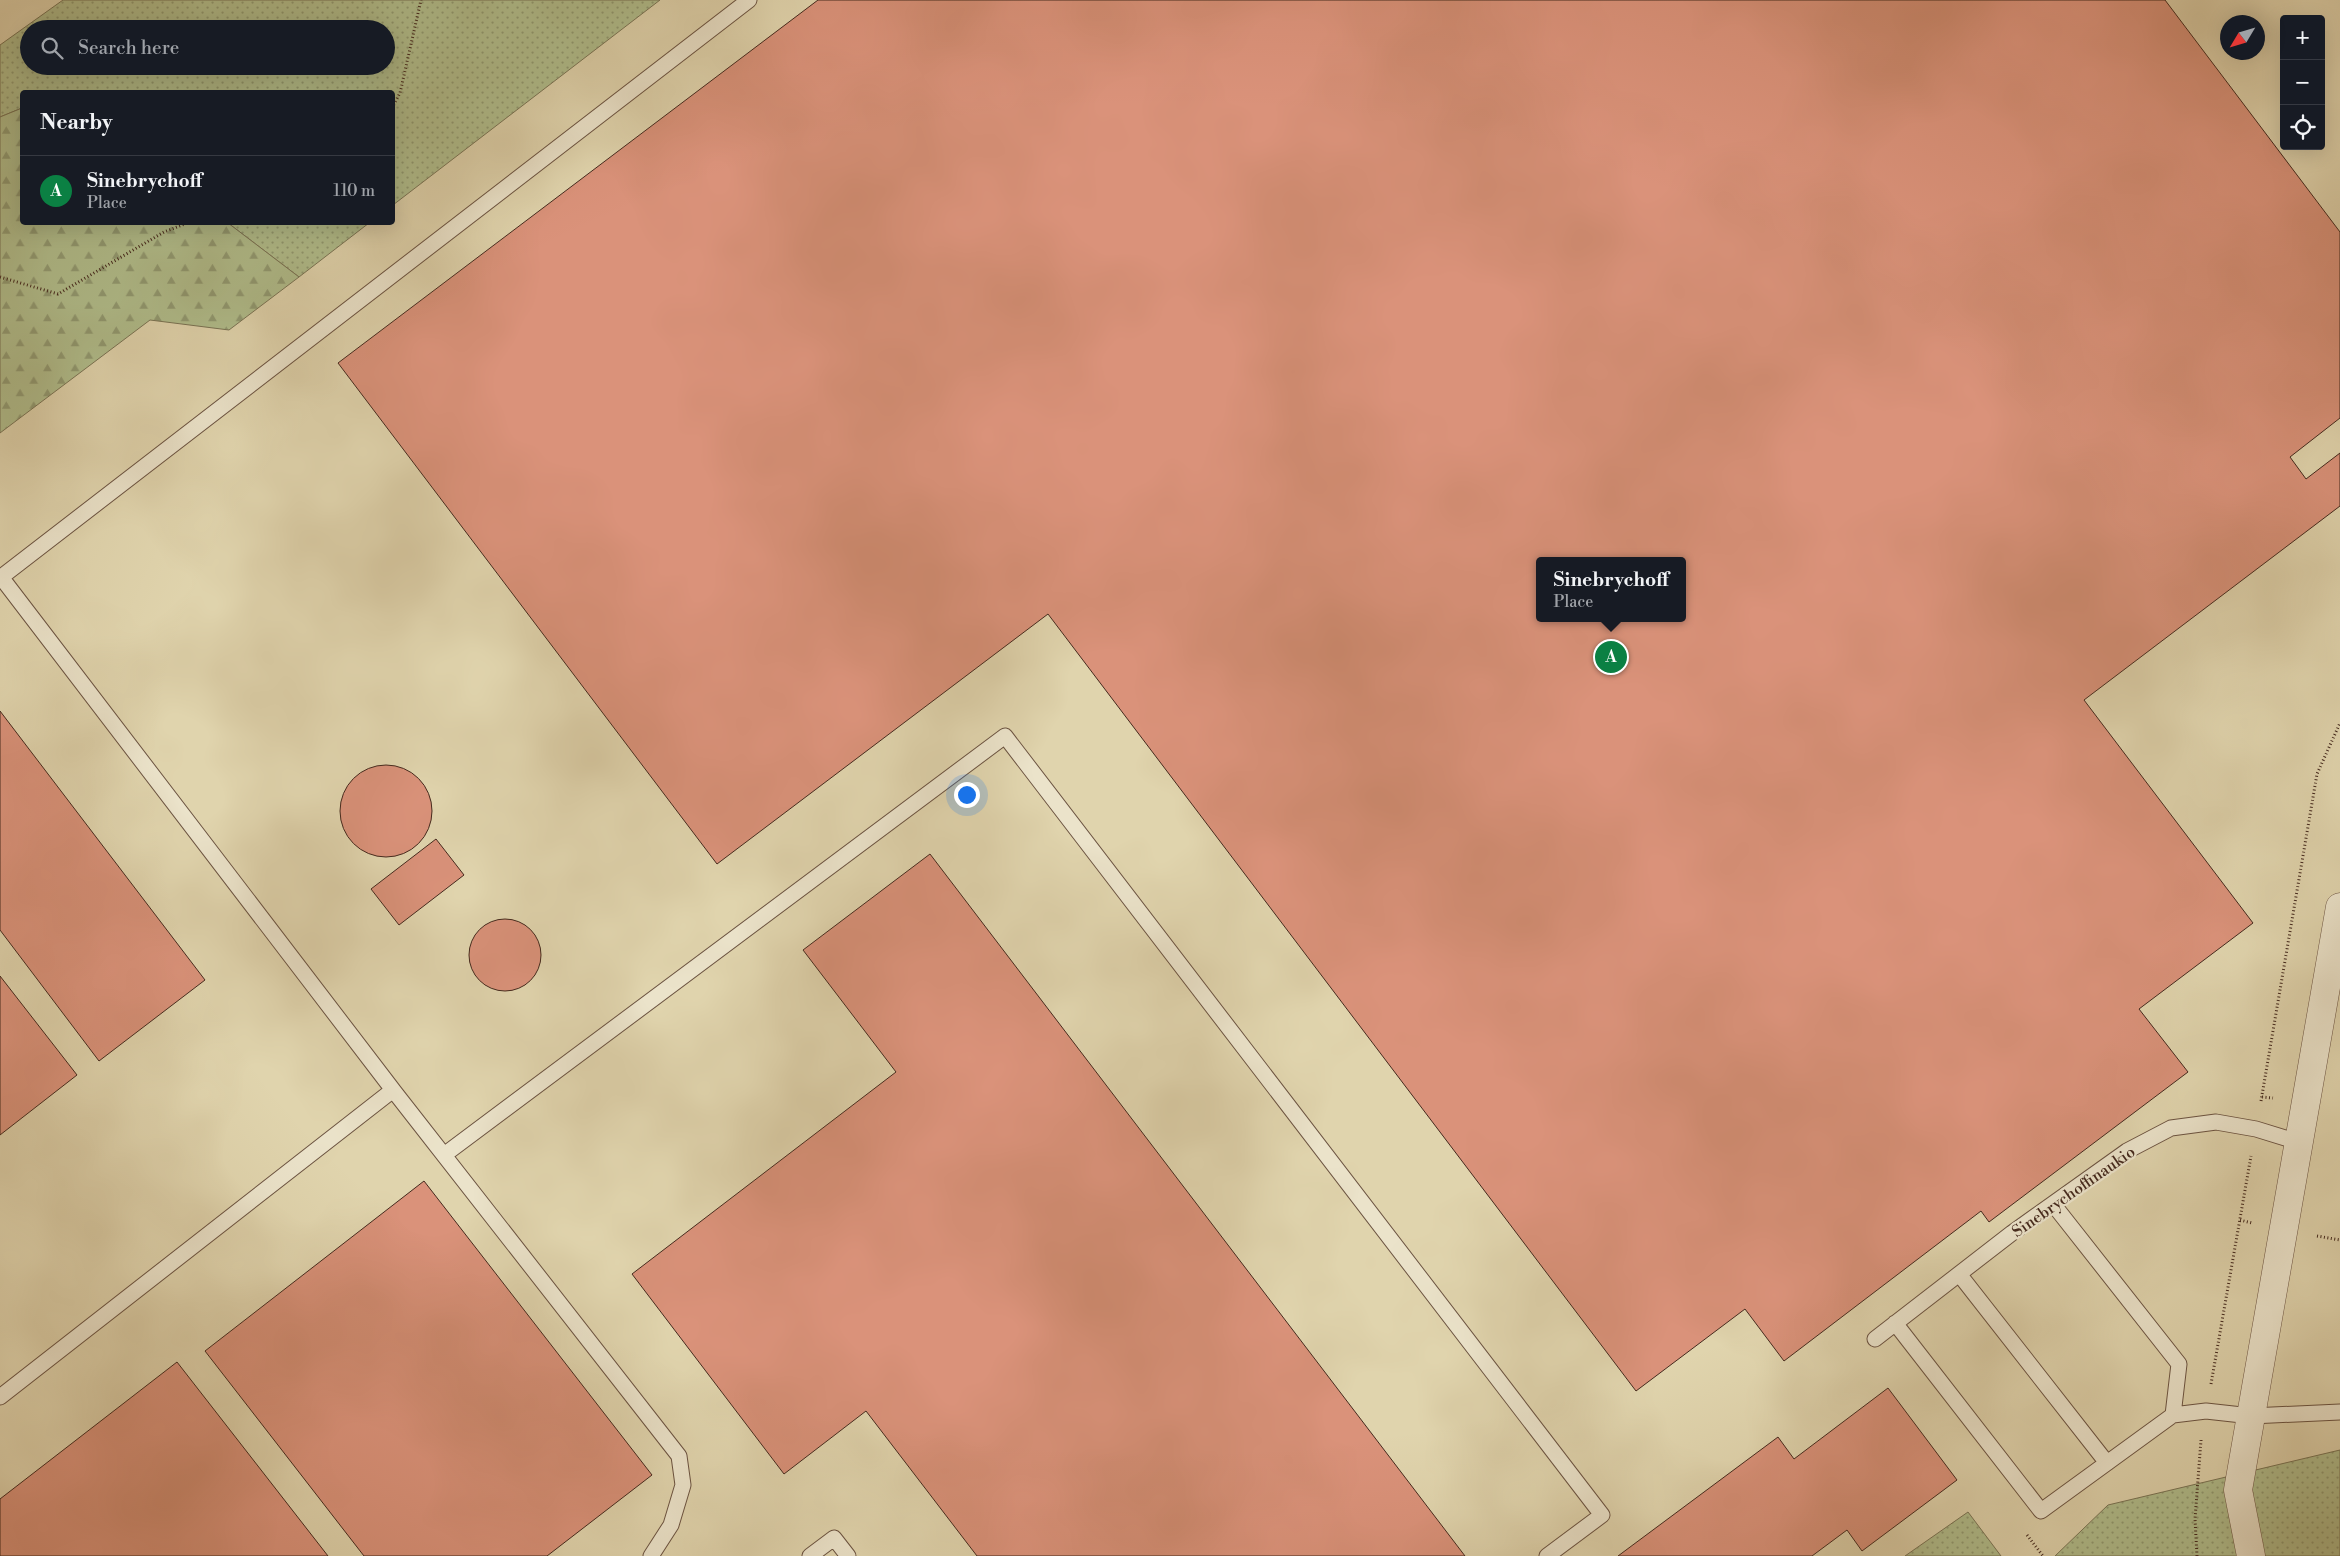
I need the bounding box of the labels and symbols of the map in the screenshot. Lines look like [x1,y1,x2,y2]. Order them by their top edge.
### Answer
north arrow [2220,15,2265,60]
pin: A [1595,638,1627,676]
your location [954,782,980,808]
street label: Sinebrychoffinaukio [2008,1142,2139,1242]

